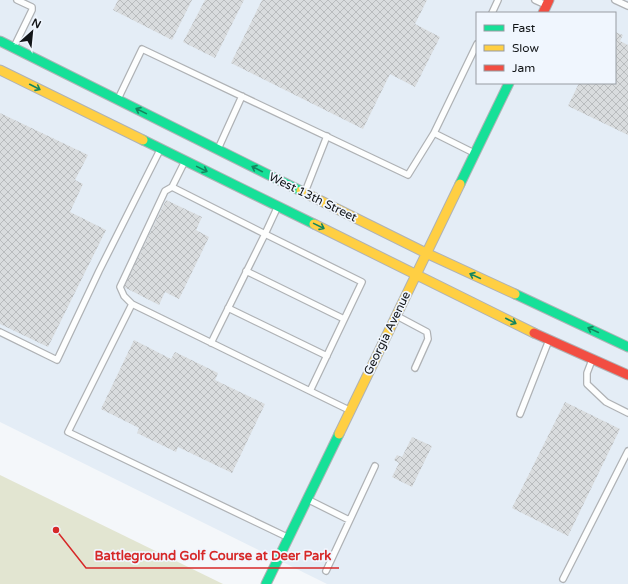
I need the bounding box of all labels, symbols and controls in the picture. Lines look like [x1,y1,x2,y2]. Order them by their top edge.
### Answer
north arrow [12,12,52,52]
legend [476,12,616,84]
text: N [29,16,43,31]
text: Fast [512,21,536,35]
text: Slow [512,41,539,55]
text: Jam [512,61,535,75]
one-way arrow [29,84,41,91]
one-way arrow [135,107,147,114]
one-way arrow [252,165,264,172]
one-way arrow [195,166,207,173]
street label: West 13th Street [267,170,360,225]
one-way arrow [312,223,324,230]
one-way arrow [469,272,481,279]
street label: Georgia Avenue [361,289,413,377]
one-way arrow [504,317,516,325]
one-way arrow [587,326,599,333]
callout: Battleground Golf Course at Deer Park [86,543,339,568]
text: Battleground Golf Course at Deer Park [95,548,331,564]

